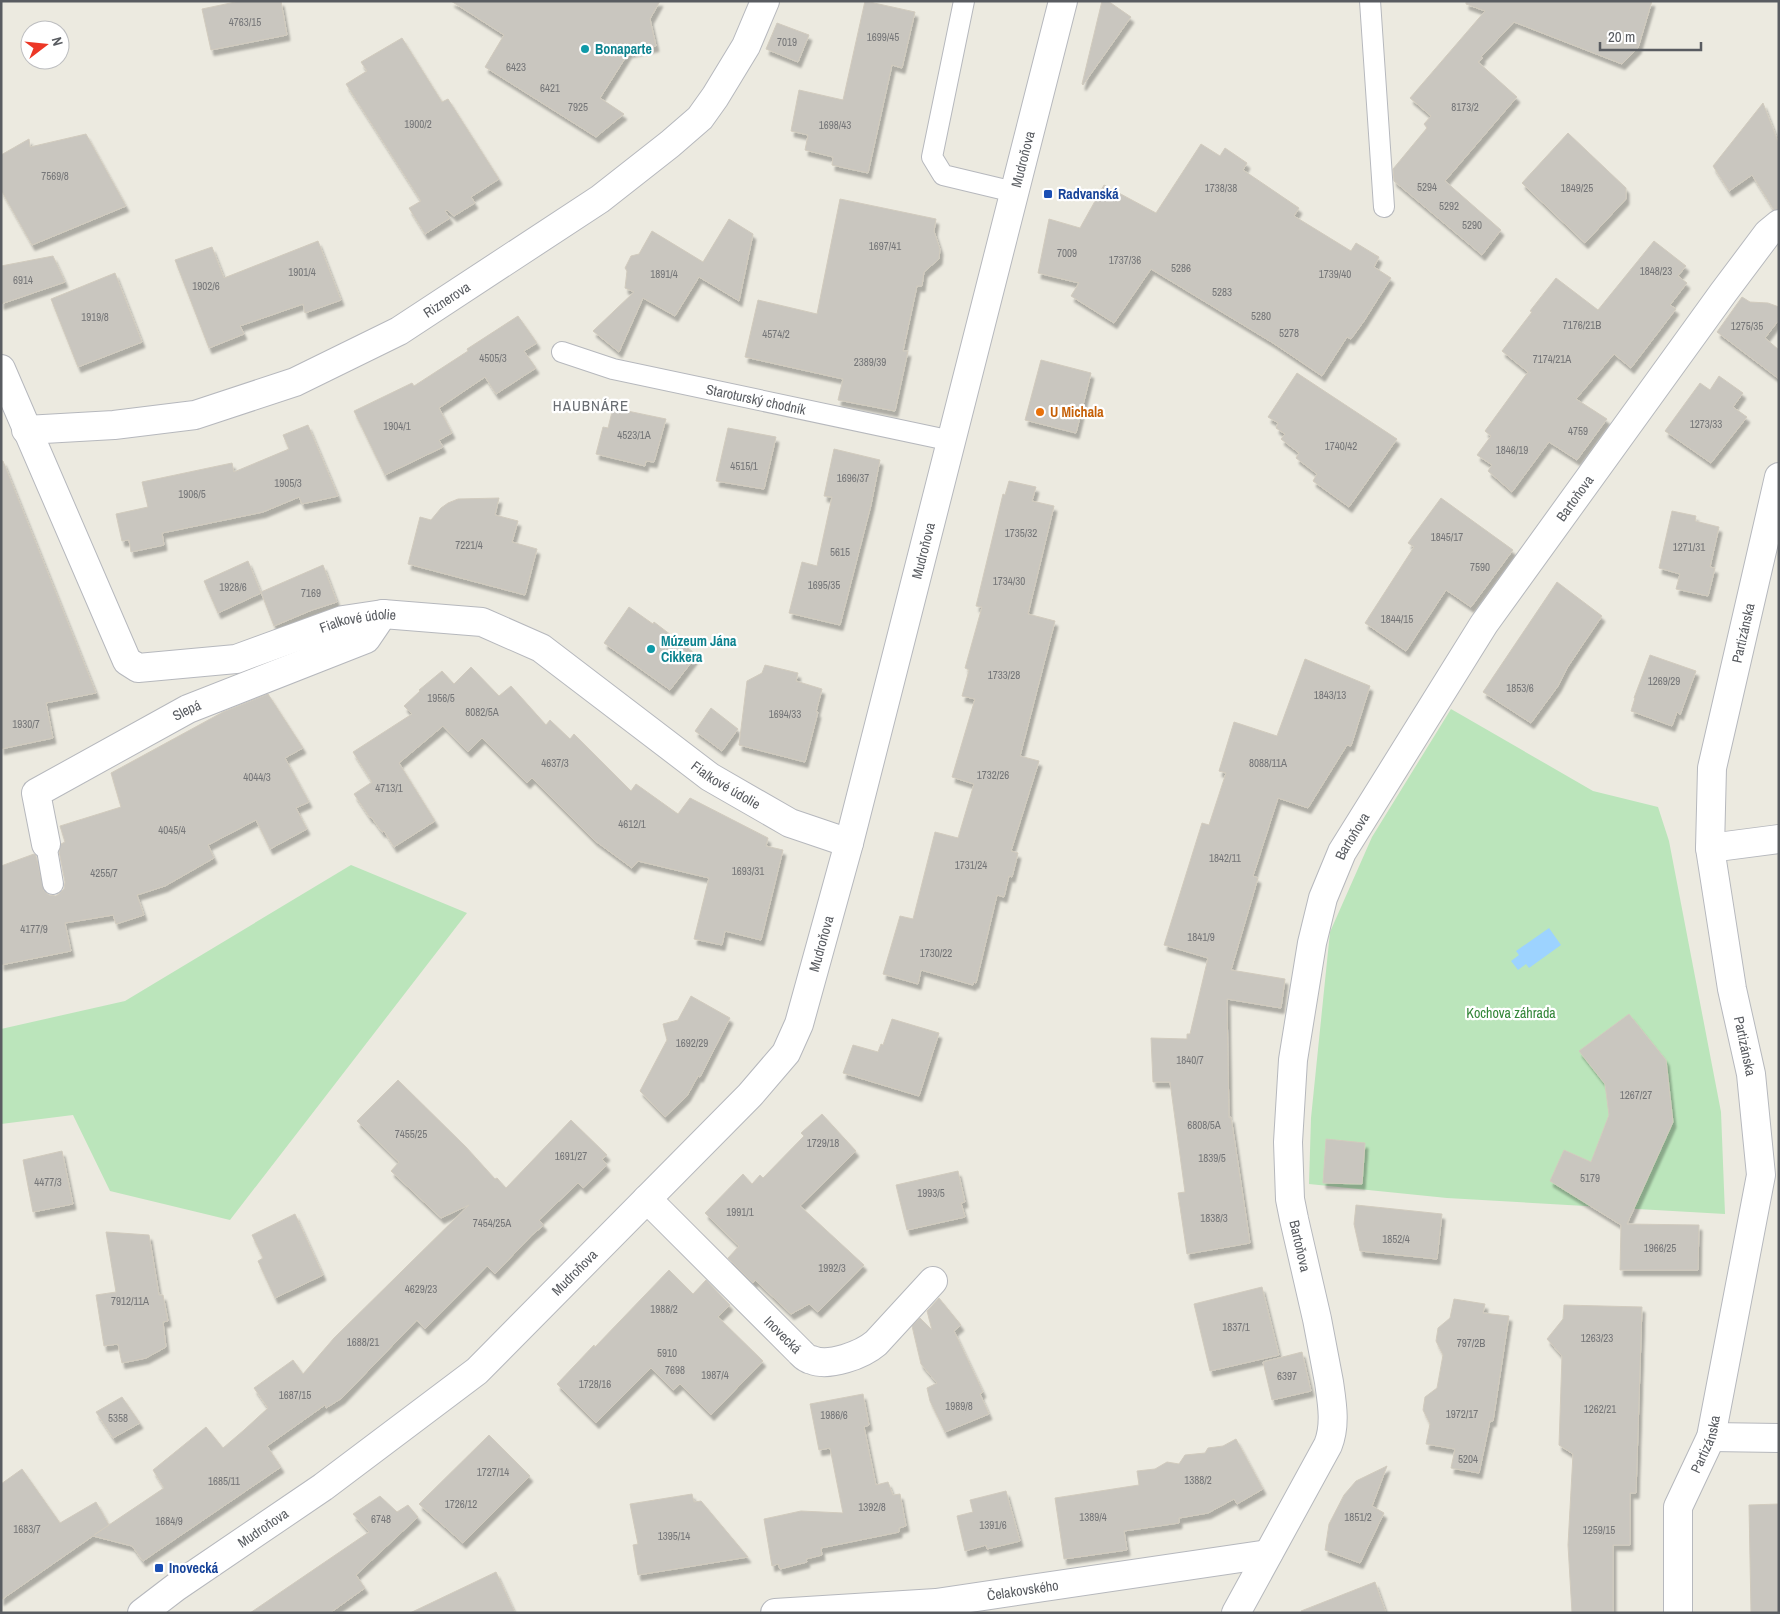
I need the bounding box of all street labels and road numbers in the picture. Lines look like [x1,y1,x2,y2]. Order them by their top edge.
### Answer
street label: Mudroňova [1007,129,1039,189]
street label: Riznerova [420,277,474,322]
street label: Staroturský chodník [704,380,808,419]
street label: Bartoňova [1552,471,1598,525]
street label: Mudroňova [907,520,939,581]
street label: Partizánska [1728,601,1759,665]
street label: Fialkové údolie [317,605,397,637]
street label: Slepá [169,696,204,725]
street label: Fialkové údolie [688,757,764,813]
street label: Bartoňova [1331,809,1374,862]
street label: Mudroňova [805,913,838,974]
street label: Partizánska [1730,1014,1760,1078]
street label: Bartoňova [1285,1218,1315,1274]
street label: Mudroňova [548,1245,602,1299]
street label: Inovecká [760,1312,806,1358]
street label: Partizánska [1686,1413,1724,1476]
street label: Mudroňova [234,1504,292,1551]
street label: Čelakovského [986,1576,1060,1604]

